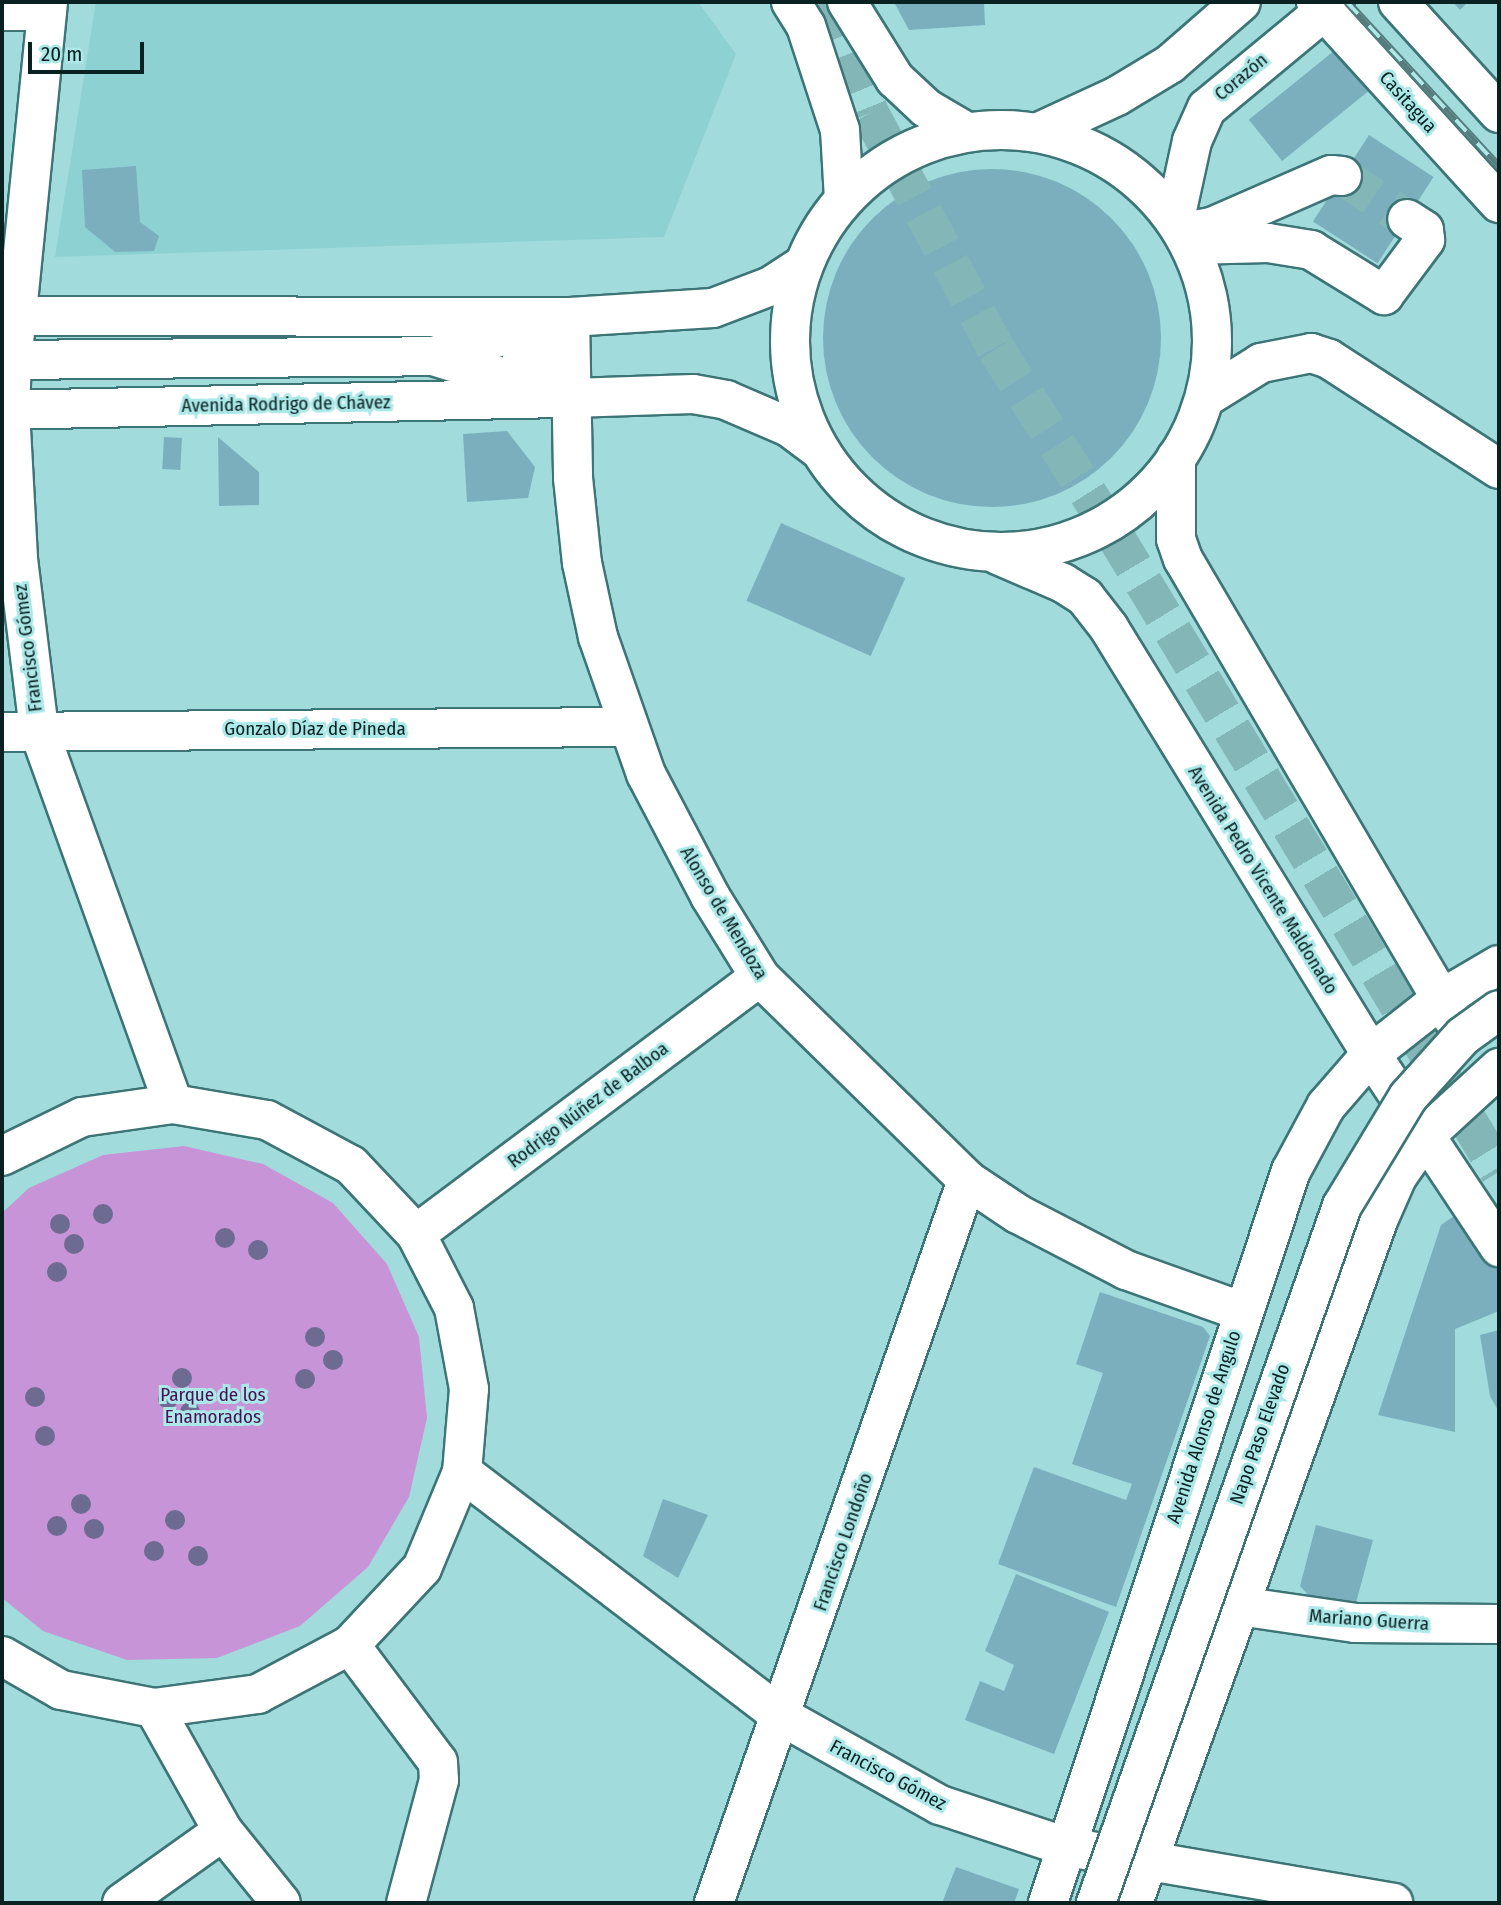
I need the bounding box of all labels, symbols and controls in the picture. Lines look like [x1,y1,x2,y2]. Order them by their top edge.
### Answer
scale bar [32,28,147,72]
text: 20 m [41,41,82,67]
street label: Corazón [1210,48,1272,106]
street label: Casitagua [1375,67,1441,137]
street label: Avenida Rodrigo de Chávez [181,391,391,417]
street label: Francisco Gómez [9,583,47,713]
street label: Gonzalo Díaz de Pineda [224,718,406,740]
street label: Avenida Pedro Vicente Maldonado [1183,762,1343,998]
street label: Alonso de Mendoza [675,842,773,984]
street label: Rodrigo Núñez de Balboa [503,1037,673,1173]
street label: Avenida Alonso de Angulo [1162,1328,1246,1526]
street label: Napo Paso Elevado [1225,1361,1295,1507]
park label: Parque de los Enamorados [160,1384,266,1428]
street label: Francisco Londoño [809,1470,877,1614]
street label: Mariano Guerra [1308,1604,1430,1636]
street label: Francisco Gómez [826,1735,950,1815]

